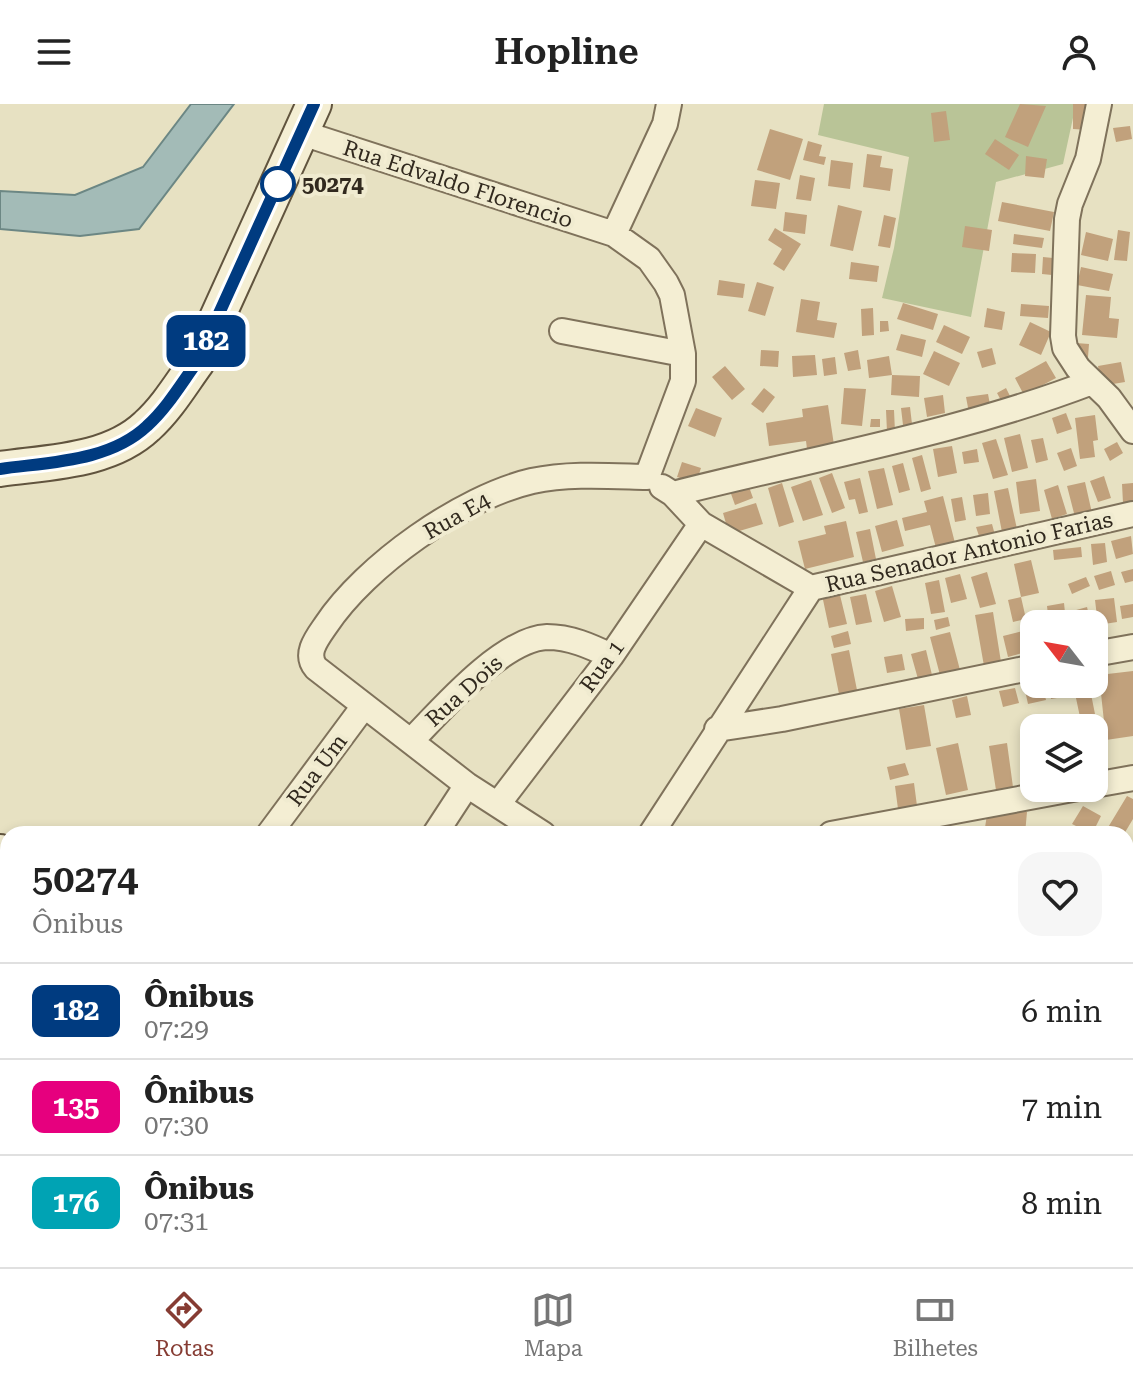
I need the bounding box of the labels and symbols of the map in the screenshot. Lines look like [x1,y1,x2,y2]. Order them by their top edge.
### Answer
street label: Rua Edvaldo Florencio [340,135,576,233]
marker: 50274 [261,167,295,201]
place label: 50274 [302,172,364,197]
line badge: 182 [160,315,252,367]
street label: Rua E4 [419,487,495,545]
street label: Rua Senador Antonio Farias [823,507,1115,597]
north arrow [1020,610,1108,698]
street label: Rua 1 [575,635,629,697]
street label: Rua Dois [421,650,507,732]
street label: Rua Um [282,729,352,811]

